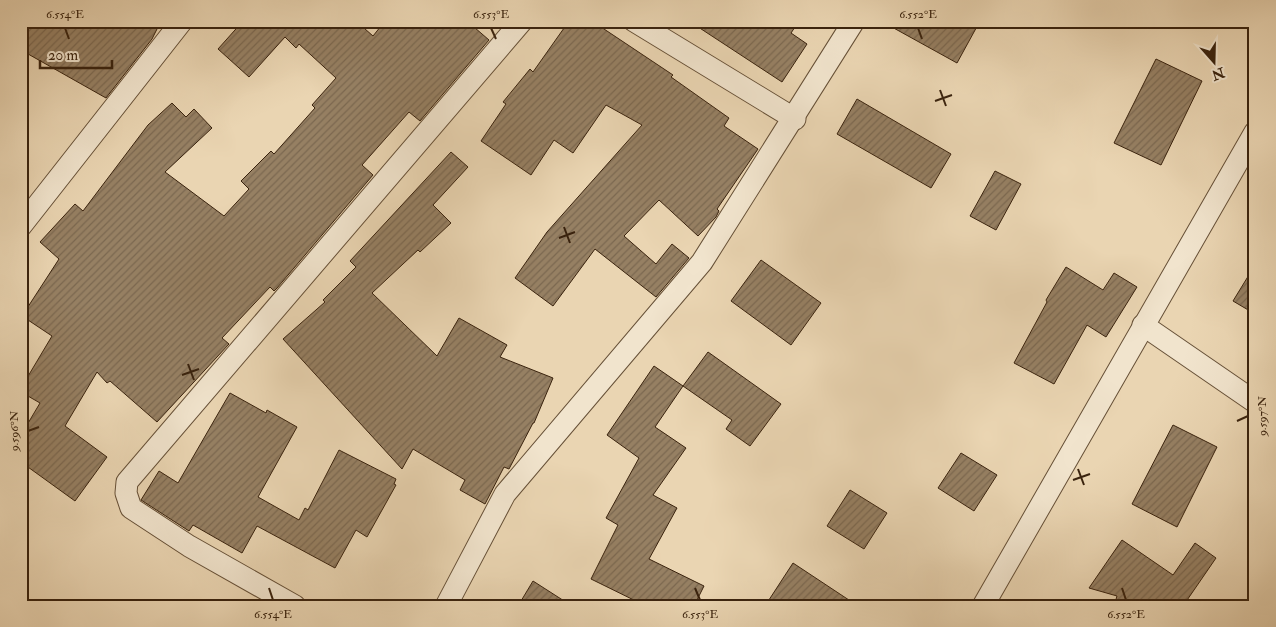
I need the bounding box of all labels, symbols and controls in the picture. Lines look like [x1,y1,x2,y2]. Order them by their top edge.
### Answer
text: 6.554°E [46,7,84,22]
text: 6.553°E [473,7,509,22]
text: 6.552°E [899,7,937,22]
scale bar [40,38,112,70]
north arrow [1188,38,1238,88]
text: 20 m [48,46,78,65]
text: N [1209,63,1228,84]
text: 9.597°N [1255,396,1270,437]
text: 9.596°N [7,410,22,452]
text: 6.554°E [254,607,292,622]
text: 6.553°E [682,607,718,622]
text: 6.552°E [1107,607,1145,622]

